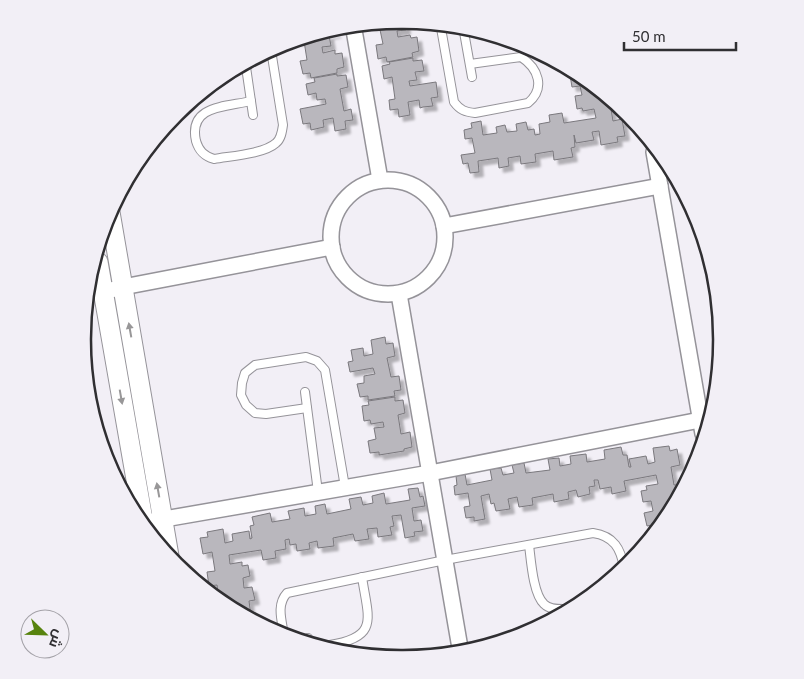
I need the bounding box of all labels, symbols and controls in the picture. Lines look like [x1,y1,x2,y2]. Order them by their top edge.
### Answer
scale bar [624,20,736,52]
text: 50 m [632,27,666,45]
one-way arrow [126,322,134,338]
one-way arrow [118,389,126,405]
one-way arrow [153,482,161,498]
north arrow [20,609,70,659]
text: ش [45,627,69,651]

